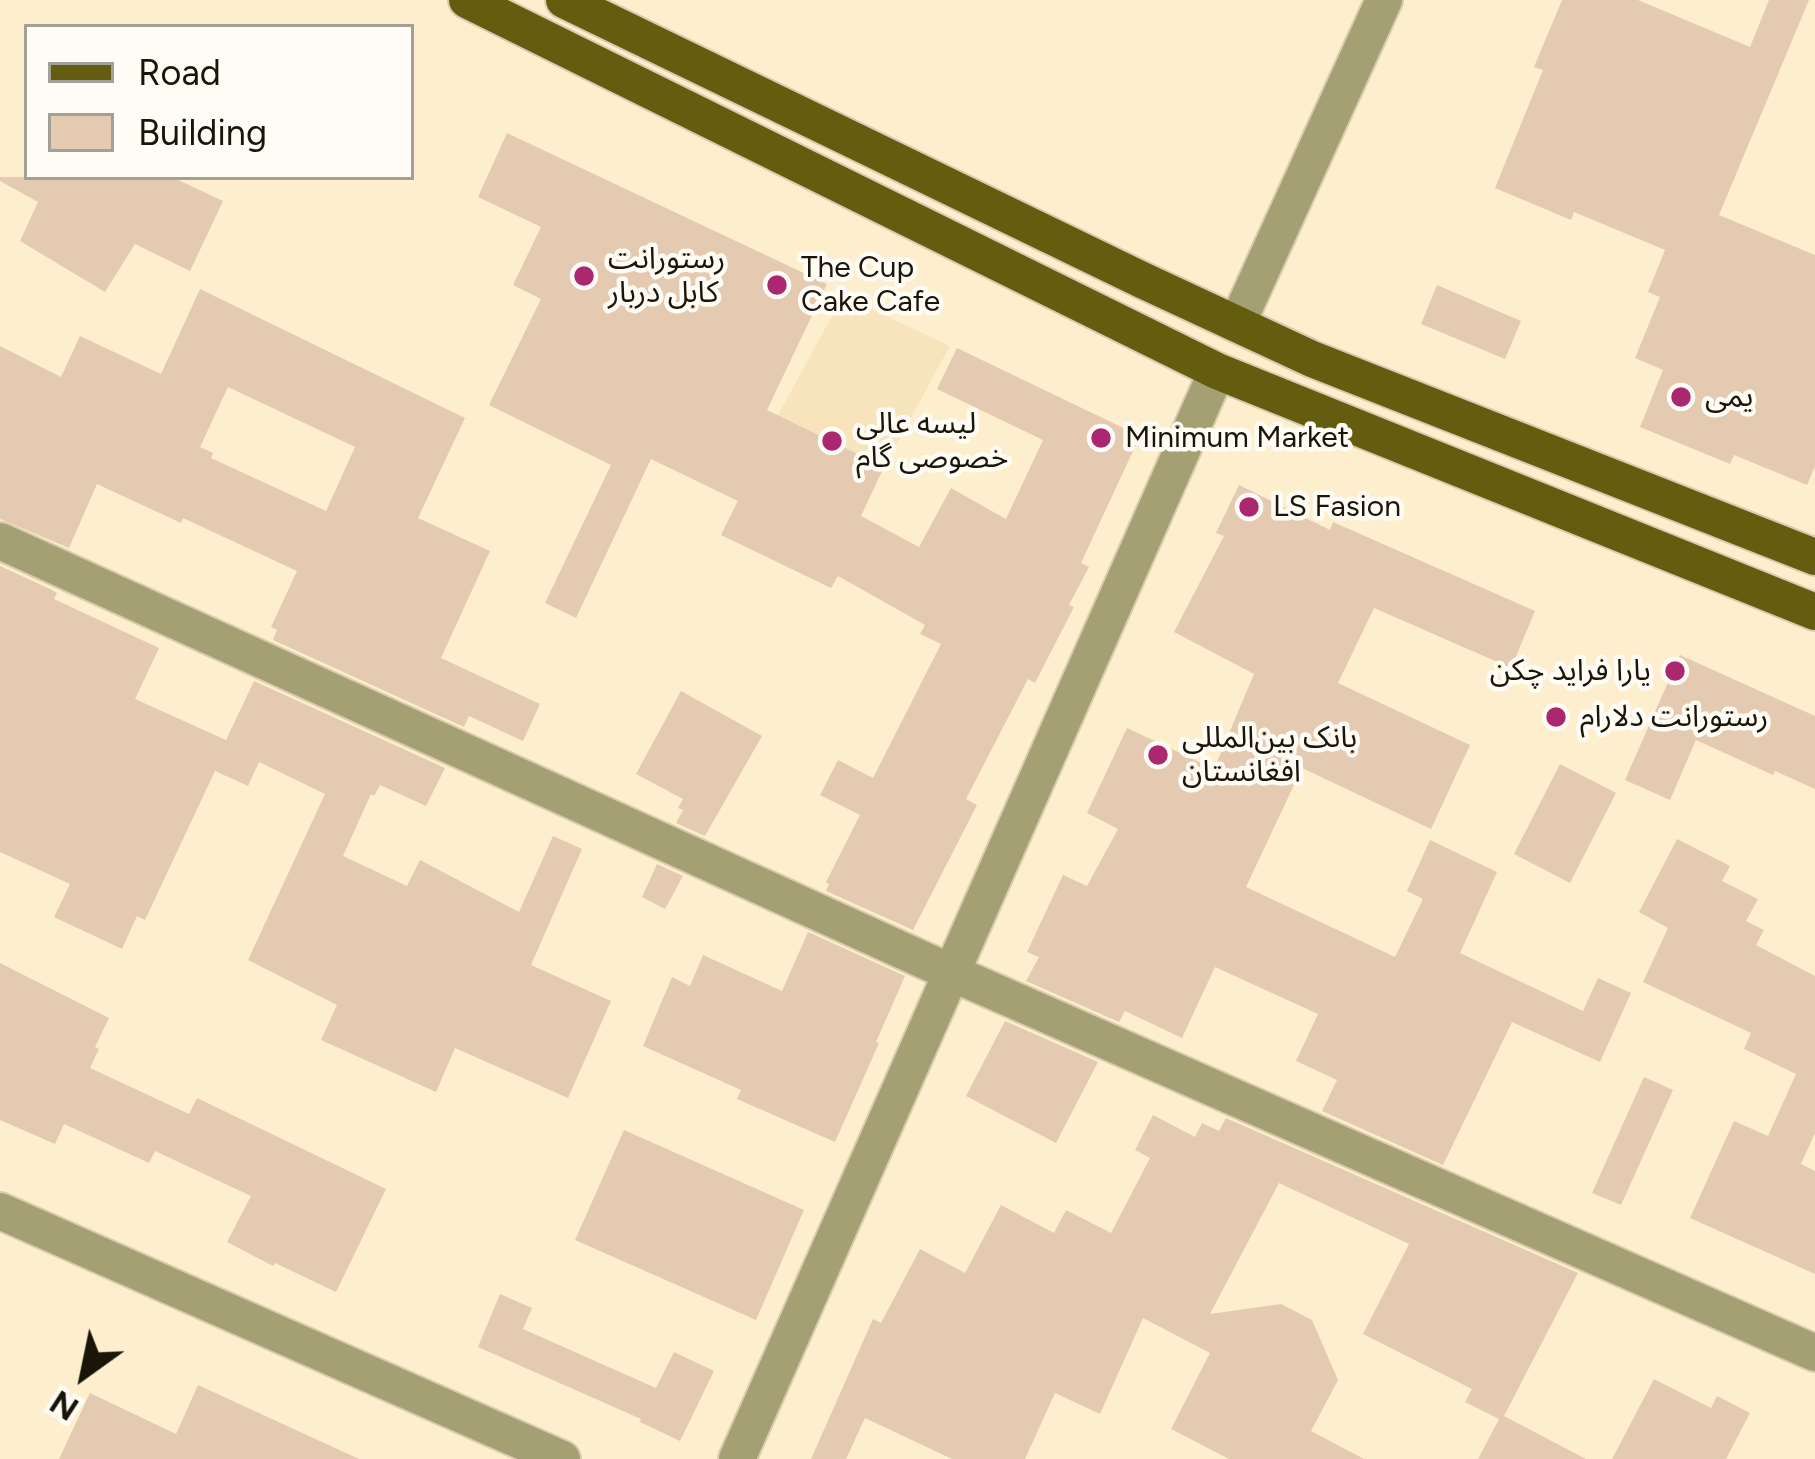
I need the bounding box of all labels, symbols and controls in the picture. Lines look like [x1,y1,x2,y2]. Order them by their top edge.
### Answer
legend [24,24,414,180]
text: Road [138,51,221,94]
text: Building [138,111,267,154]
place label: رستورانت کابل دربار [608,241,725,312]
place label: The Cup Cake Cafe [801,250,940,320]
marker: رستورانت کابل دربار [571,263,597,289]
marker: The Cup Cake Cafe [764,272,790,298]
place label: یمی [1705,379,1753,415]
marker: یمی [1668,384,1694,410]
place label: لیسه عالی خصوصی گام [856,406,1008,476]
place label: Minimum Market [1125,420,1349,456]
marker: Minimum Market [1088,425,1114,451]
marker: لیسه عالی خصوصی گام [819,428,845,454]
place label: LS Fasion [1273,489,1401,525]
marker: LS Fasion [1236,494,1262,520]
place label: یارا فراید چکن [1490,653,1651,689]
marker: یارا فراید چکن [1662,658,1688,684]
place label: رستورانت دلارام [1580,699,1768,735]
marker: رستورانت دلارام [1543,704,1569,730]
place label: بانک بین‌المللی افغانستان [1182,720,1357,790]
marker: بانک بین‌المللی افغانستان [1145,742,1171,768]
north arrow [24,1315,144,1435]
text: N [43,1382,85,1429]

